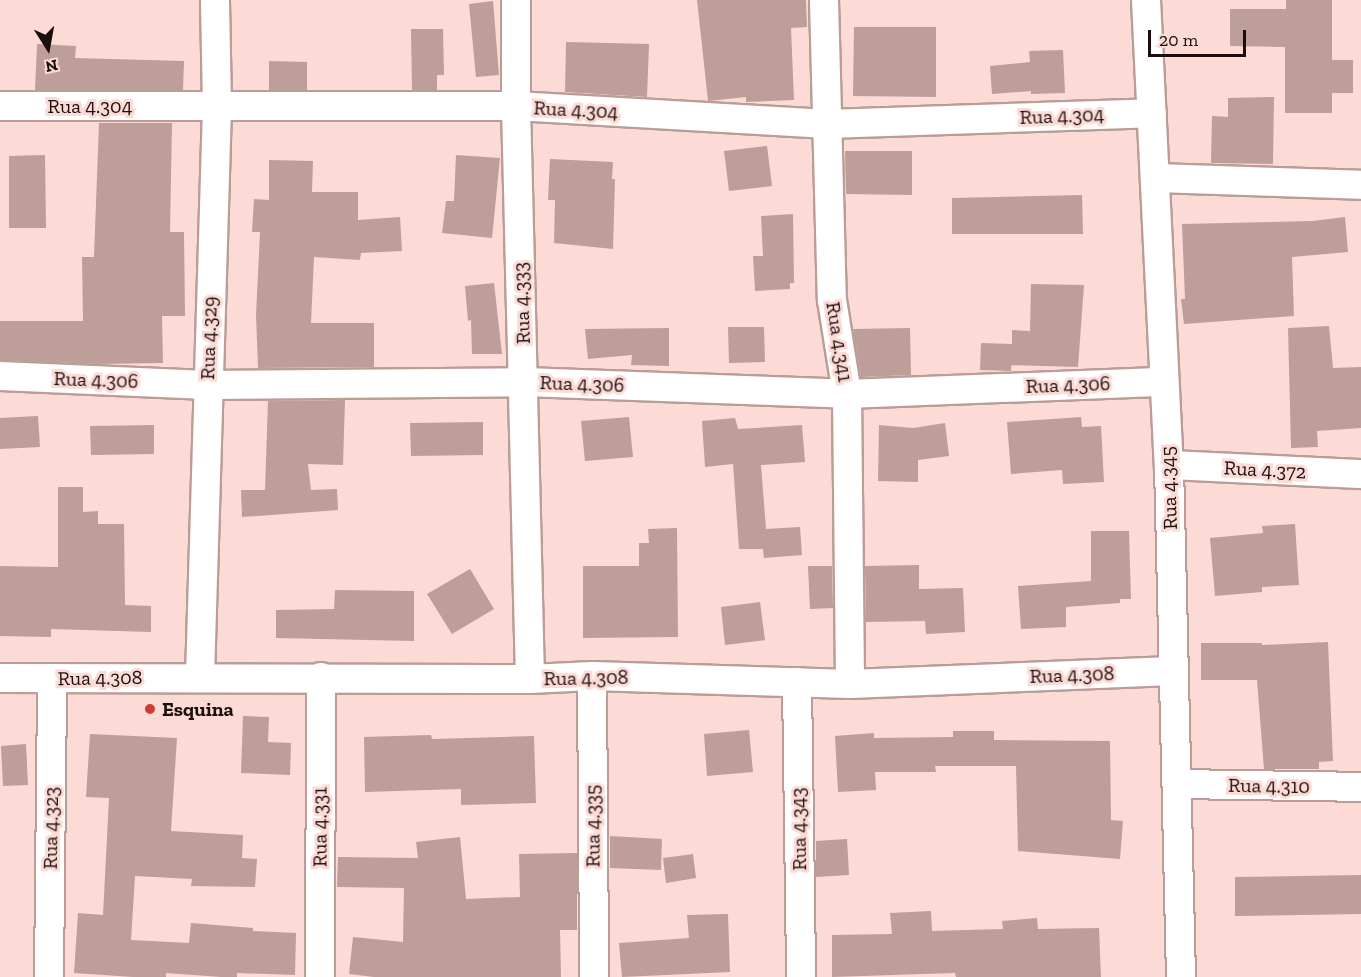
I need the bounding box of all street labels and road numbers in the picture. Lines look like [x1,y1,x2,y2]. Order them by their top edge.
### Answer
street label: Rua 4.304 [48,94,132,118]
street label: Rua 4.304 [533,96,619,124]
street label: Rua 4.304 [1019,103,1105,129]
street label: Rua 4.333 [509,262,535,344]
street label: Rua 4.329 [196,296,222,380]
street label: Rua 4.341 [821,300,857,384]
street label: Rua 4.306 [53,367,139,393]
street label: Rua 4.306 [539,371,625,397]
street label: Rua 4.306 [1025,372,1111,398]
street label: Rua 4.345 [1156,446,1182,530]
street label: Rua 4.372 [1223,456,1307,484]
street label: Rua 4.308 [1029,662,1115,688]
street label: Rua 4.308 [57,665,143,691]
street label: Rua 4.308 [543,665,629,691]
street label: Rua 4.310 [1228,773,1310,799]
street label: Rua 4.335 [581,785,605,867]
street label: Rua 4.323 [38,786,64,870]
street label: Rua 4.331 [308,787,332,867]
street label: Rua 4.343 [786,787,812,871]

